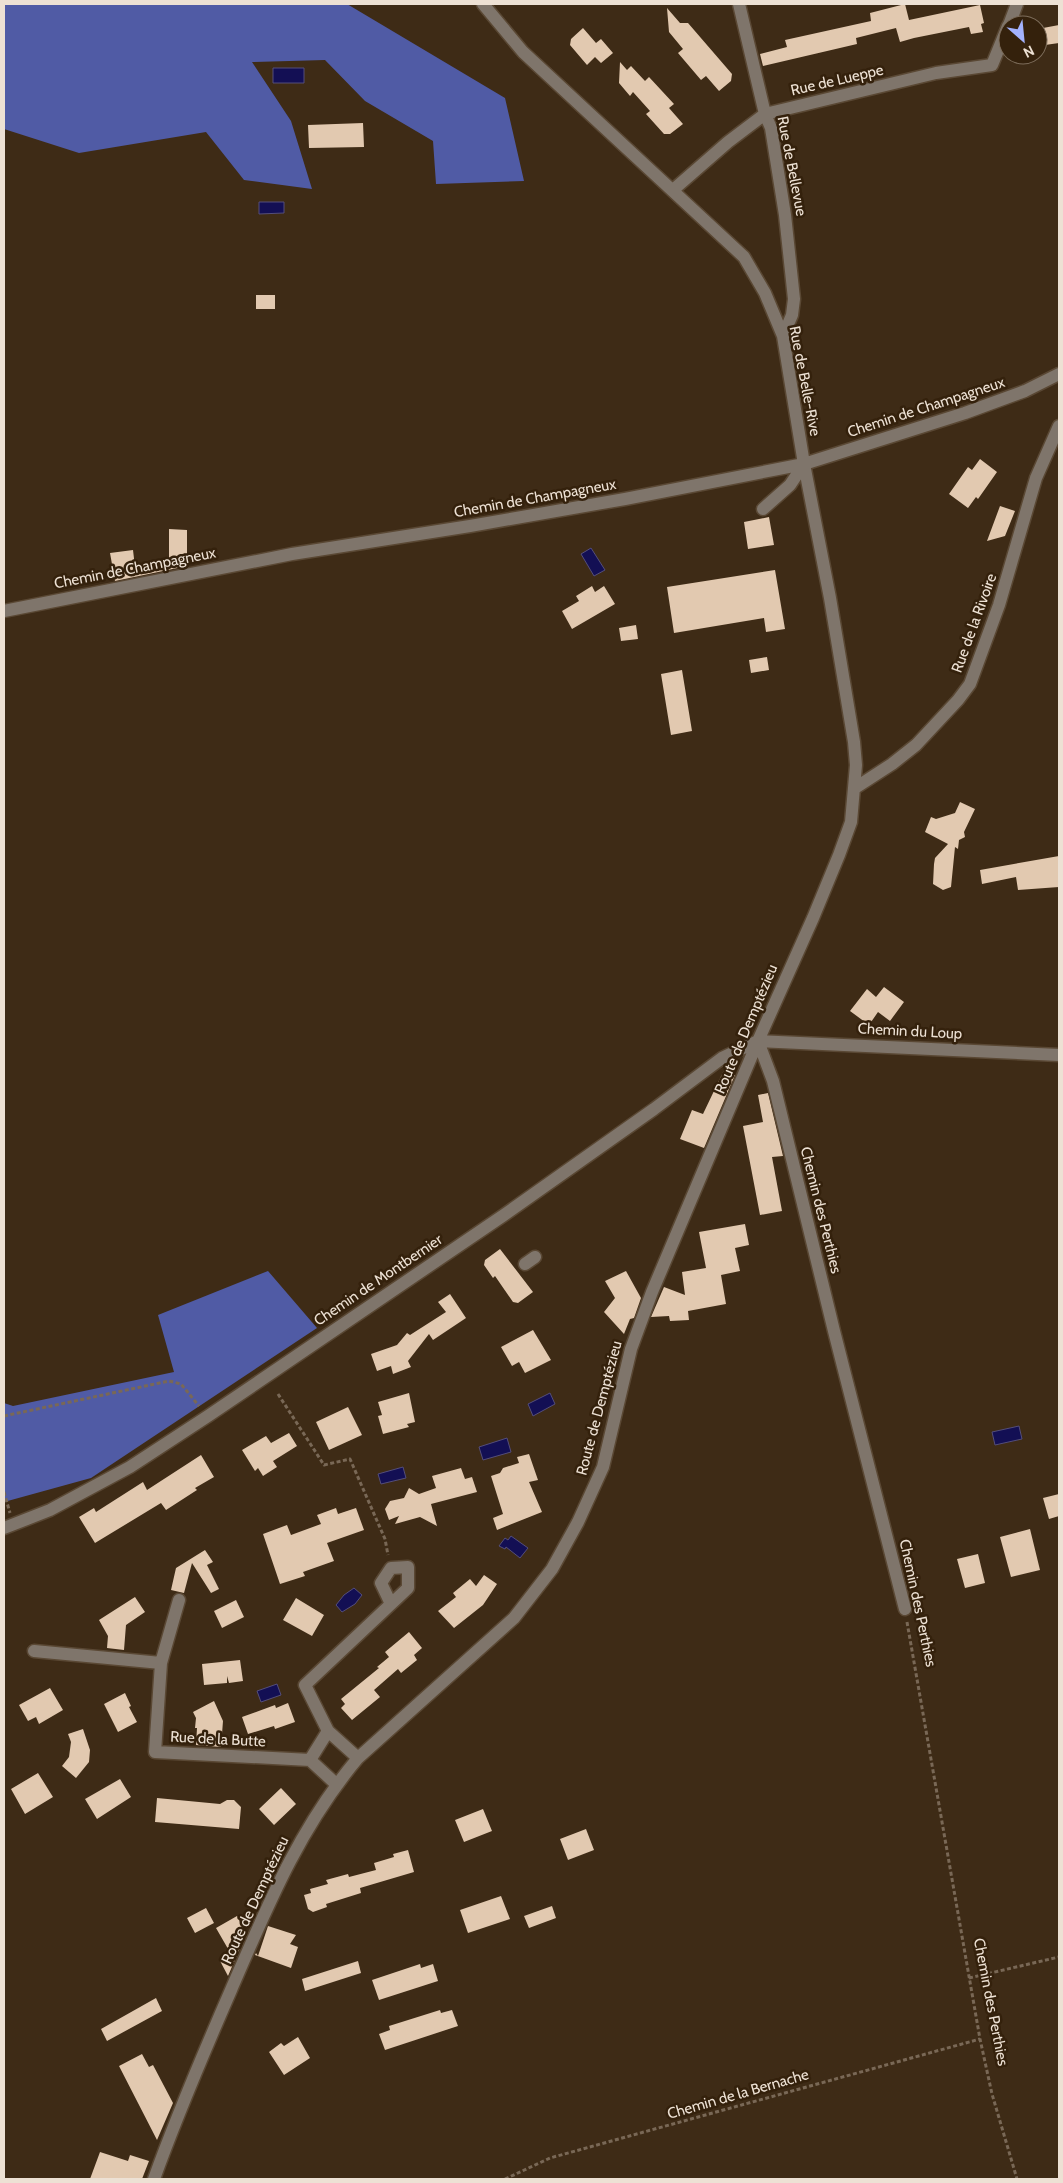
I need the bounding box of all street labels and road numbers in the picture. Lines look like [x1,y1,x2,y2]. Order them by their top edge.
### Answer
street label: Rue de Lueppe [789,61,885,99]
street label: Rue de Bellevue [773,115,811,218]
street label: Rue de Belle-Rive [785,324,825,438]
street label: Chemin de Champagneux [845,373,1007,441]
street label: Chemin de Champagneux [453,475,617,521]
street label: Chemin de Champagneux [53,543,217,593]
street label: Rue de la Rivoire [948,571,1000,675]
street label: Route de Demptézieu [711,962,781,1096]
street label: Chemin du Loup [857,1019,963,1043]
street label: Chemin des Perthies [797,1145,845,1275]
street label: Chemin de Montbernier [310,1230,446,1330]
street label: Route de Demptézieu [572,1339,626,1477]
street label: Chemin des Perthies [896,1538,940,1668]
street label: Rue de la Butte [170,1728,267,1751]
street label: Route de Demptézieu [218,1833,292,1967]
street label: Chemin des Perthies [970,1937,1012,2067]
street label: Chemin de la Bernache [665,2065,811,2123]

